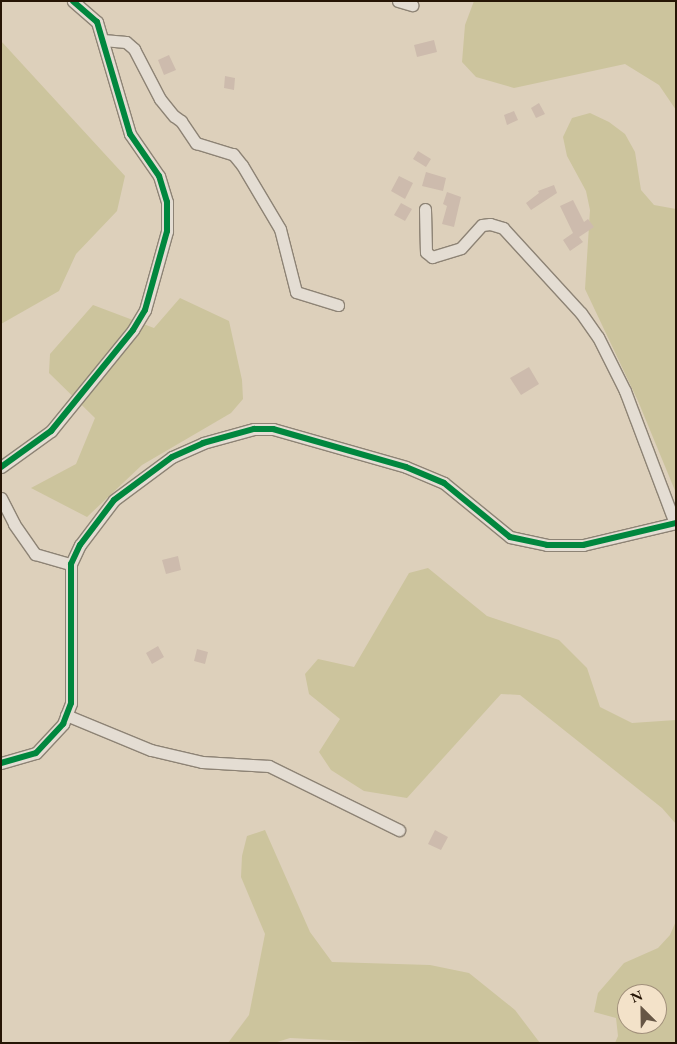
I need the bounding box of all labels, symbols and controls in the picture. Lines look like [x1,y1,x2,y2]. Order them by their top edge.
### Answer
north arrow [617,984,667,1034]
text: N [628,986,645,1007]

